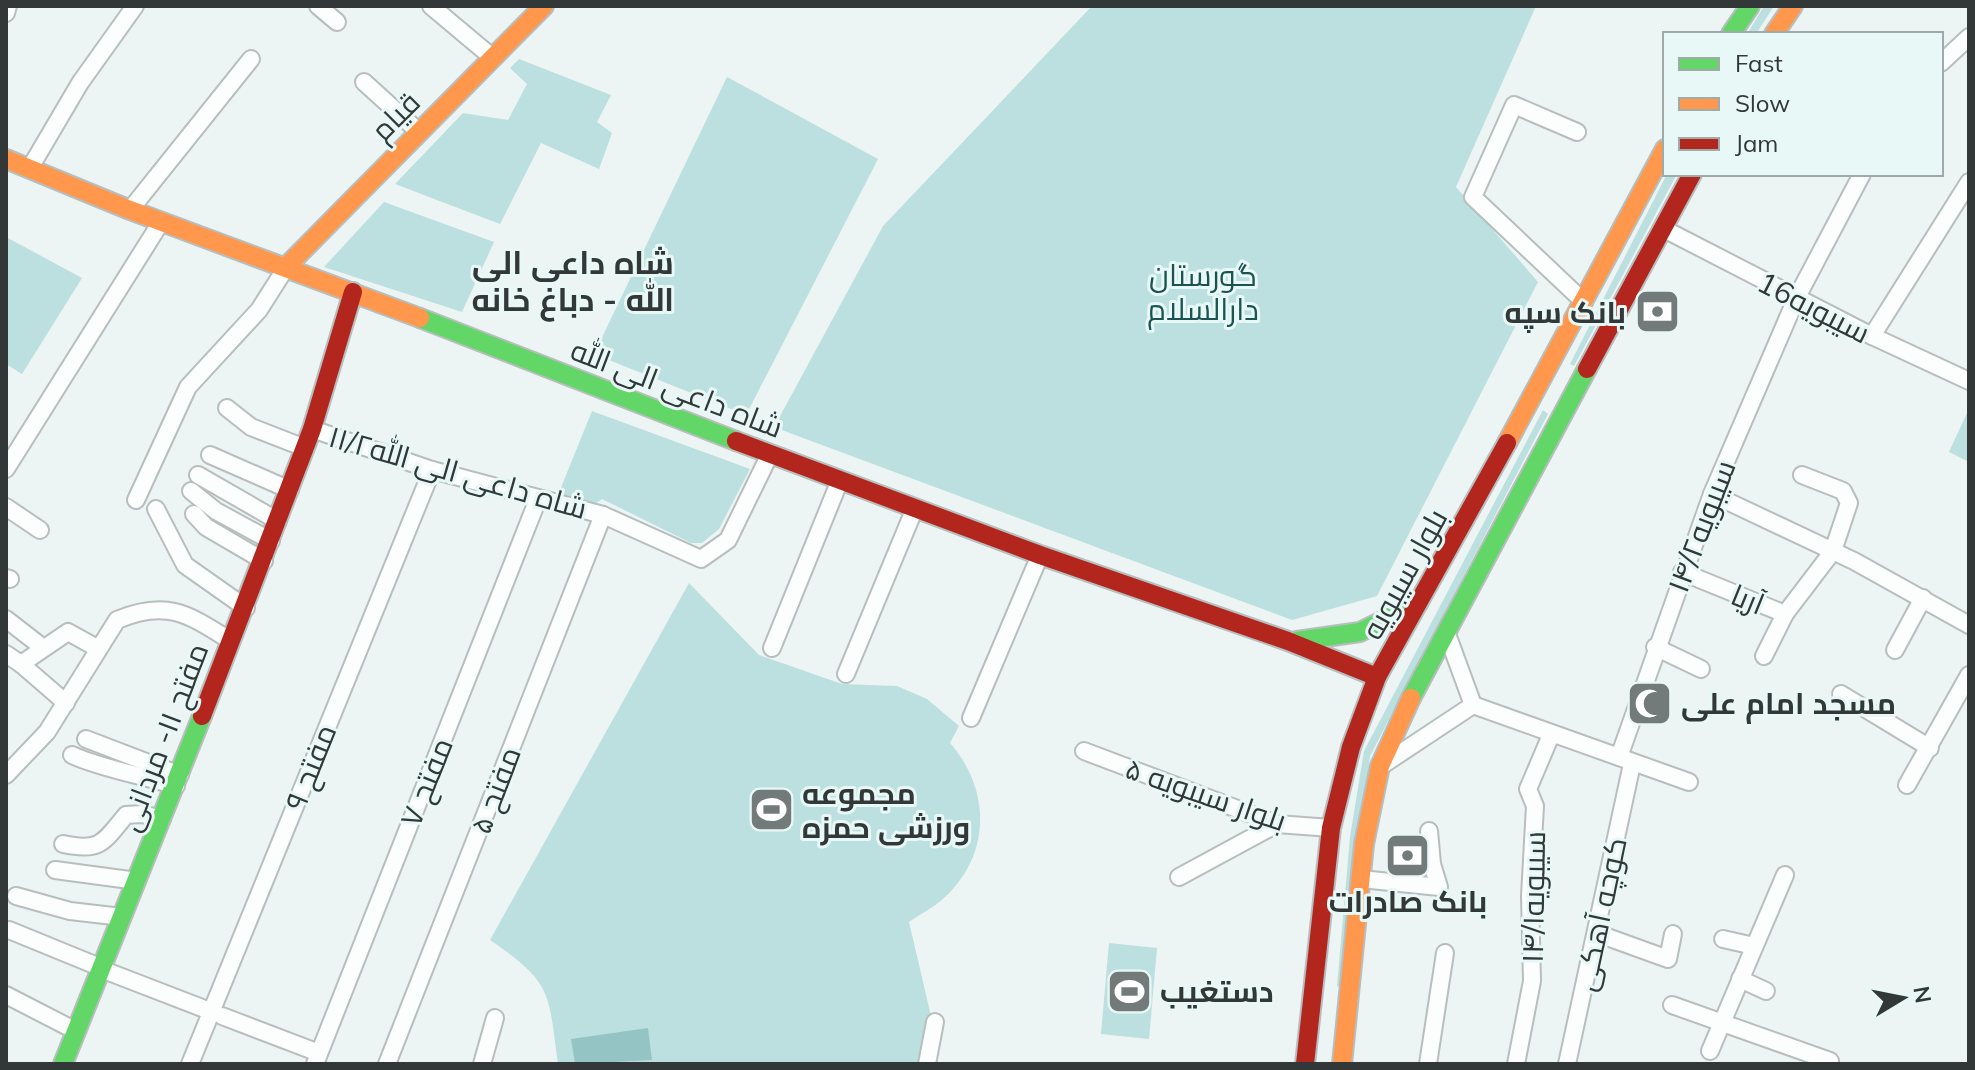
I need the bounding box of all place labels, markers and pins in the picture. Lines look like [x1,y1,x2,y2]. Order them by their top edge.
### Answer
bank icon: بانک سپه [1633,288,1681,336]
place label: بانک سپه [1505,293,1626,333]
mosque icon: مسجد امام علی [1626,679,1674,727]
place label: مسجد امام علی [1681,684,1896,724]
place label: مجموعه ورزشی حمزه [802,774,970,846]
sports icon: مجموعه ورزشی حمزه [747,786,795,834]
bank icon: بانک صادرات [1384,831,1432,879]
place label: بانک صادرات [1329,882,1487,920]
sports icon: دستغیب [1105,967,1153,1015]
place label: دستغیب [1160,972,1274,1010]

